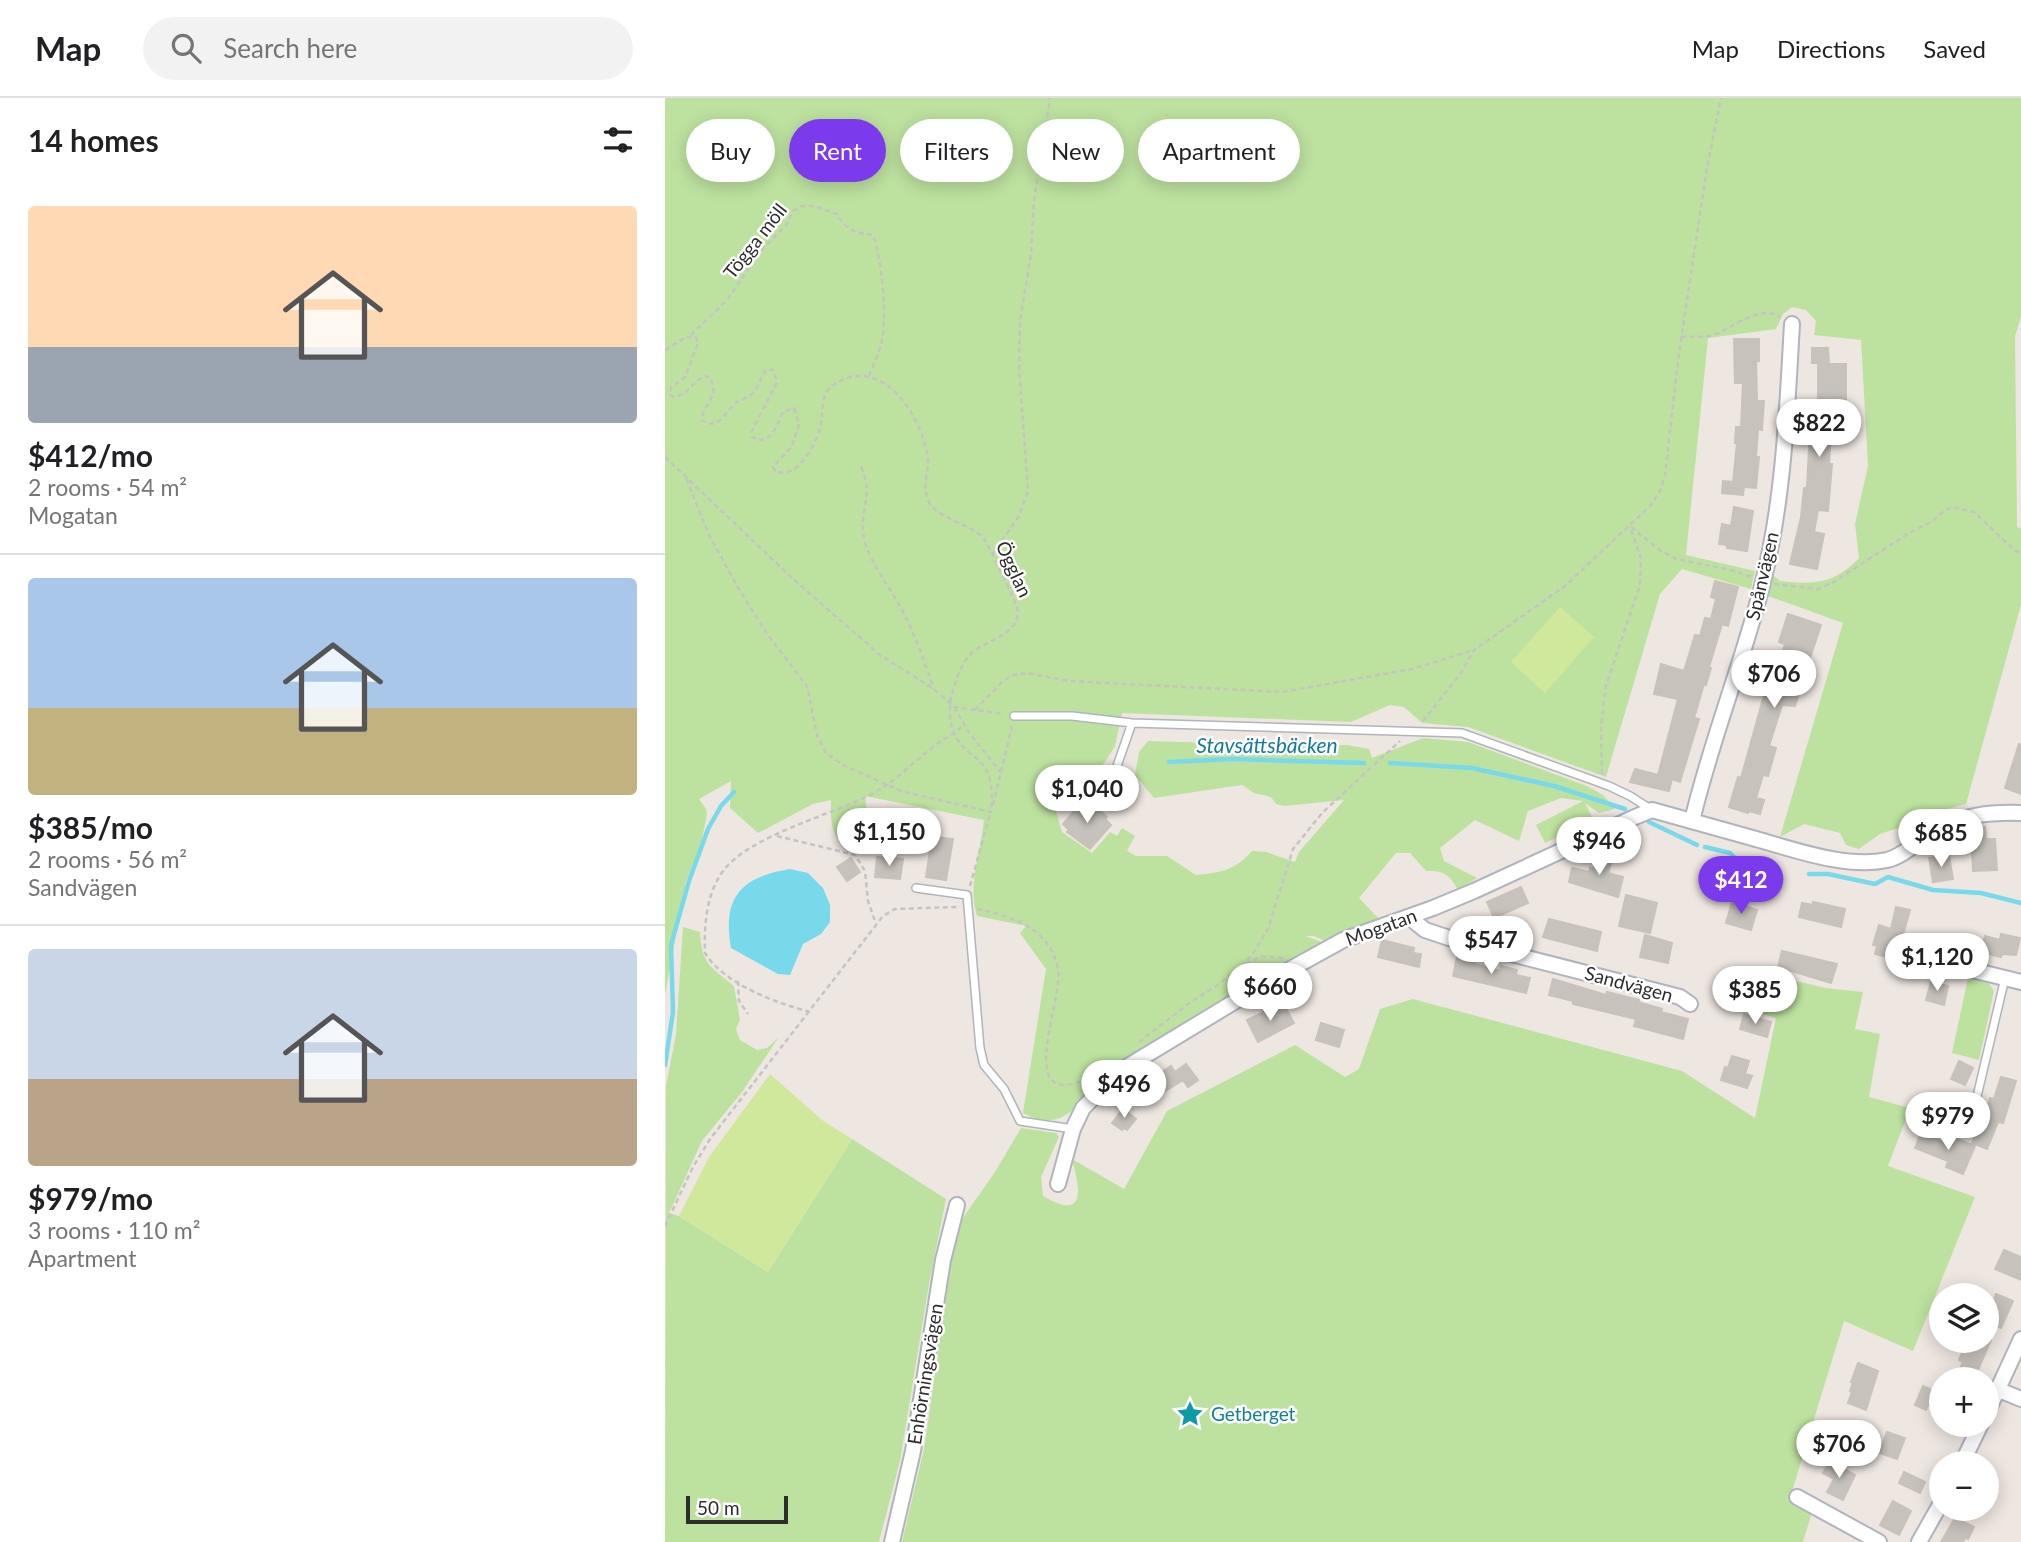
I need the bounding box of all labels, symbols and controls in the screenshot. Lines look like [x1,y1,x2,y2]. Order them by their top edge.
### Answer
search box [143,17,633,80]
text: Map [35,28,101,68]
icon: search [167,29,205,67]
text: Search here [223,32,357,64]
text: Map [1692,34,1739,63]
text: Directions [1777,34,1885,63]
text: Saved [1923,34,1986,63]
chip: Buy [686,119,775,182]
chip: Rent [789,119,886,182]
chip: Filters [900,119,1013,182]
chip: New [1027,119,1124,182]
chip: Apartment [1138,119,1300,182]
icon: filters [599,121,637,159]
text: 14 homes [28,122,159,158]
street label: Tögga möll [718,198,791,283]
icon: home [270,252,396,378]
pin: $822 [1778,400,1860,459]
text: $822 [1792,408,1846,436]
text: $412/mo [28,437,153,473]
text: 2 rooms · 54 m² [28,473,187,501]
text: Mogatan [28,501,118,529]
street label: Spånvägen [1740,529,1783,622]
street label: Ögglan [992,537,1037,600]
icon: home [270,624,396,750]
pin: $706 [1733,650,1815,710]
text: $706 [1747,659,1801,687]
water label: Stavsättsbäcken [1196,732,1338,757]
pin: $1,040 [1030,766,1144,825]
text: $1,040 [1051,774,1123,802]
pin: $1,150 [832,808,946,868]
text: $385/mo [28,809,153,845]
pin: $685 [1900,810,1982,869]
text: $1,150 [853,817,925,845]
pin: $946 [1558,818,1640,877]
text: $685 [1914,818,1968,846]
text: $946 [1572,826,1626,854]
text: 2 rooms · 56 m² [28,845,187,873]
pin: $412 [1700,856,1782,916]
text: $412 [1714,865,1768,893]
text: Sandvägen [28,873,137,901]
street label: Mogatan [1342,903,1420,950]
pin: $547 [1450,916,1532,976]
text: $547 [1464,925,1518,953]
pin: $1,120 [1880,934,1994,993]
text: $1,120 [1901,942,1973,970]
street label: Sandvägen [1583,961,1676,1006]
pin: $660 [1229,964,1311,1023]
pin: $385 [1714,967,1796,1026]
text: $660 [1243,972,1297,1000]
text: $385 [1728,975,1782,1003]
icon: home [270,995,396,1121]
pin: $496 [1083,1060,1165,1120]
text: $496 [1097,1069,1151,1097]
pin: $979 [1907,1093,1989,1152]
text: $979 [1921,1101,1975,1129]
text: $979/mo [28,1180,153,1216]
text: 3 rooms · 110 m² [28,1216,200,1244]
text: Apartment [28,1244,136,1272]
map controls [1929,1283,1999,1521]
button: layers [1929,1283,1999,1353]
street label: Enhörningsvägen [902,1302,947,1446]
button: + [1929,1367,1999,1437]
place icon: Getberget [1175,1399,1205,1429]
place label: Getberget [1211,1402,1296,1425]
pin: $706 [1798,1420,1880,1480]
text: $706 [1812,1429,1866,1457]
button: − [1929,1451,1999,1521]
scale bar [686,1493,787,1525]
text: 50 m [697,1496,740,1519]

